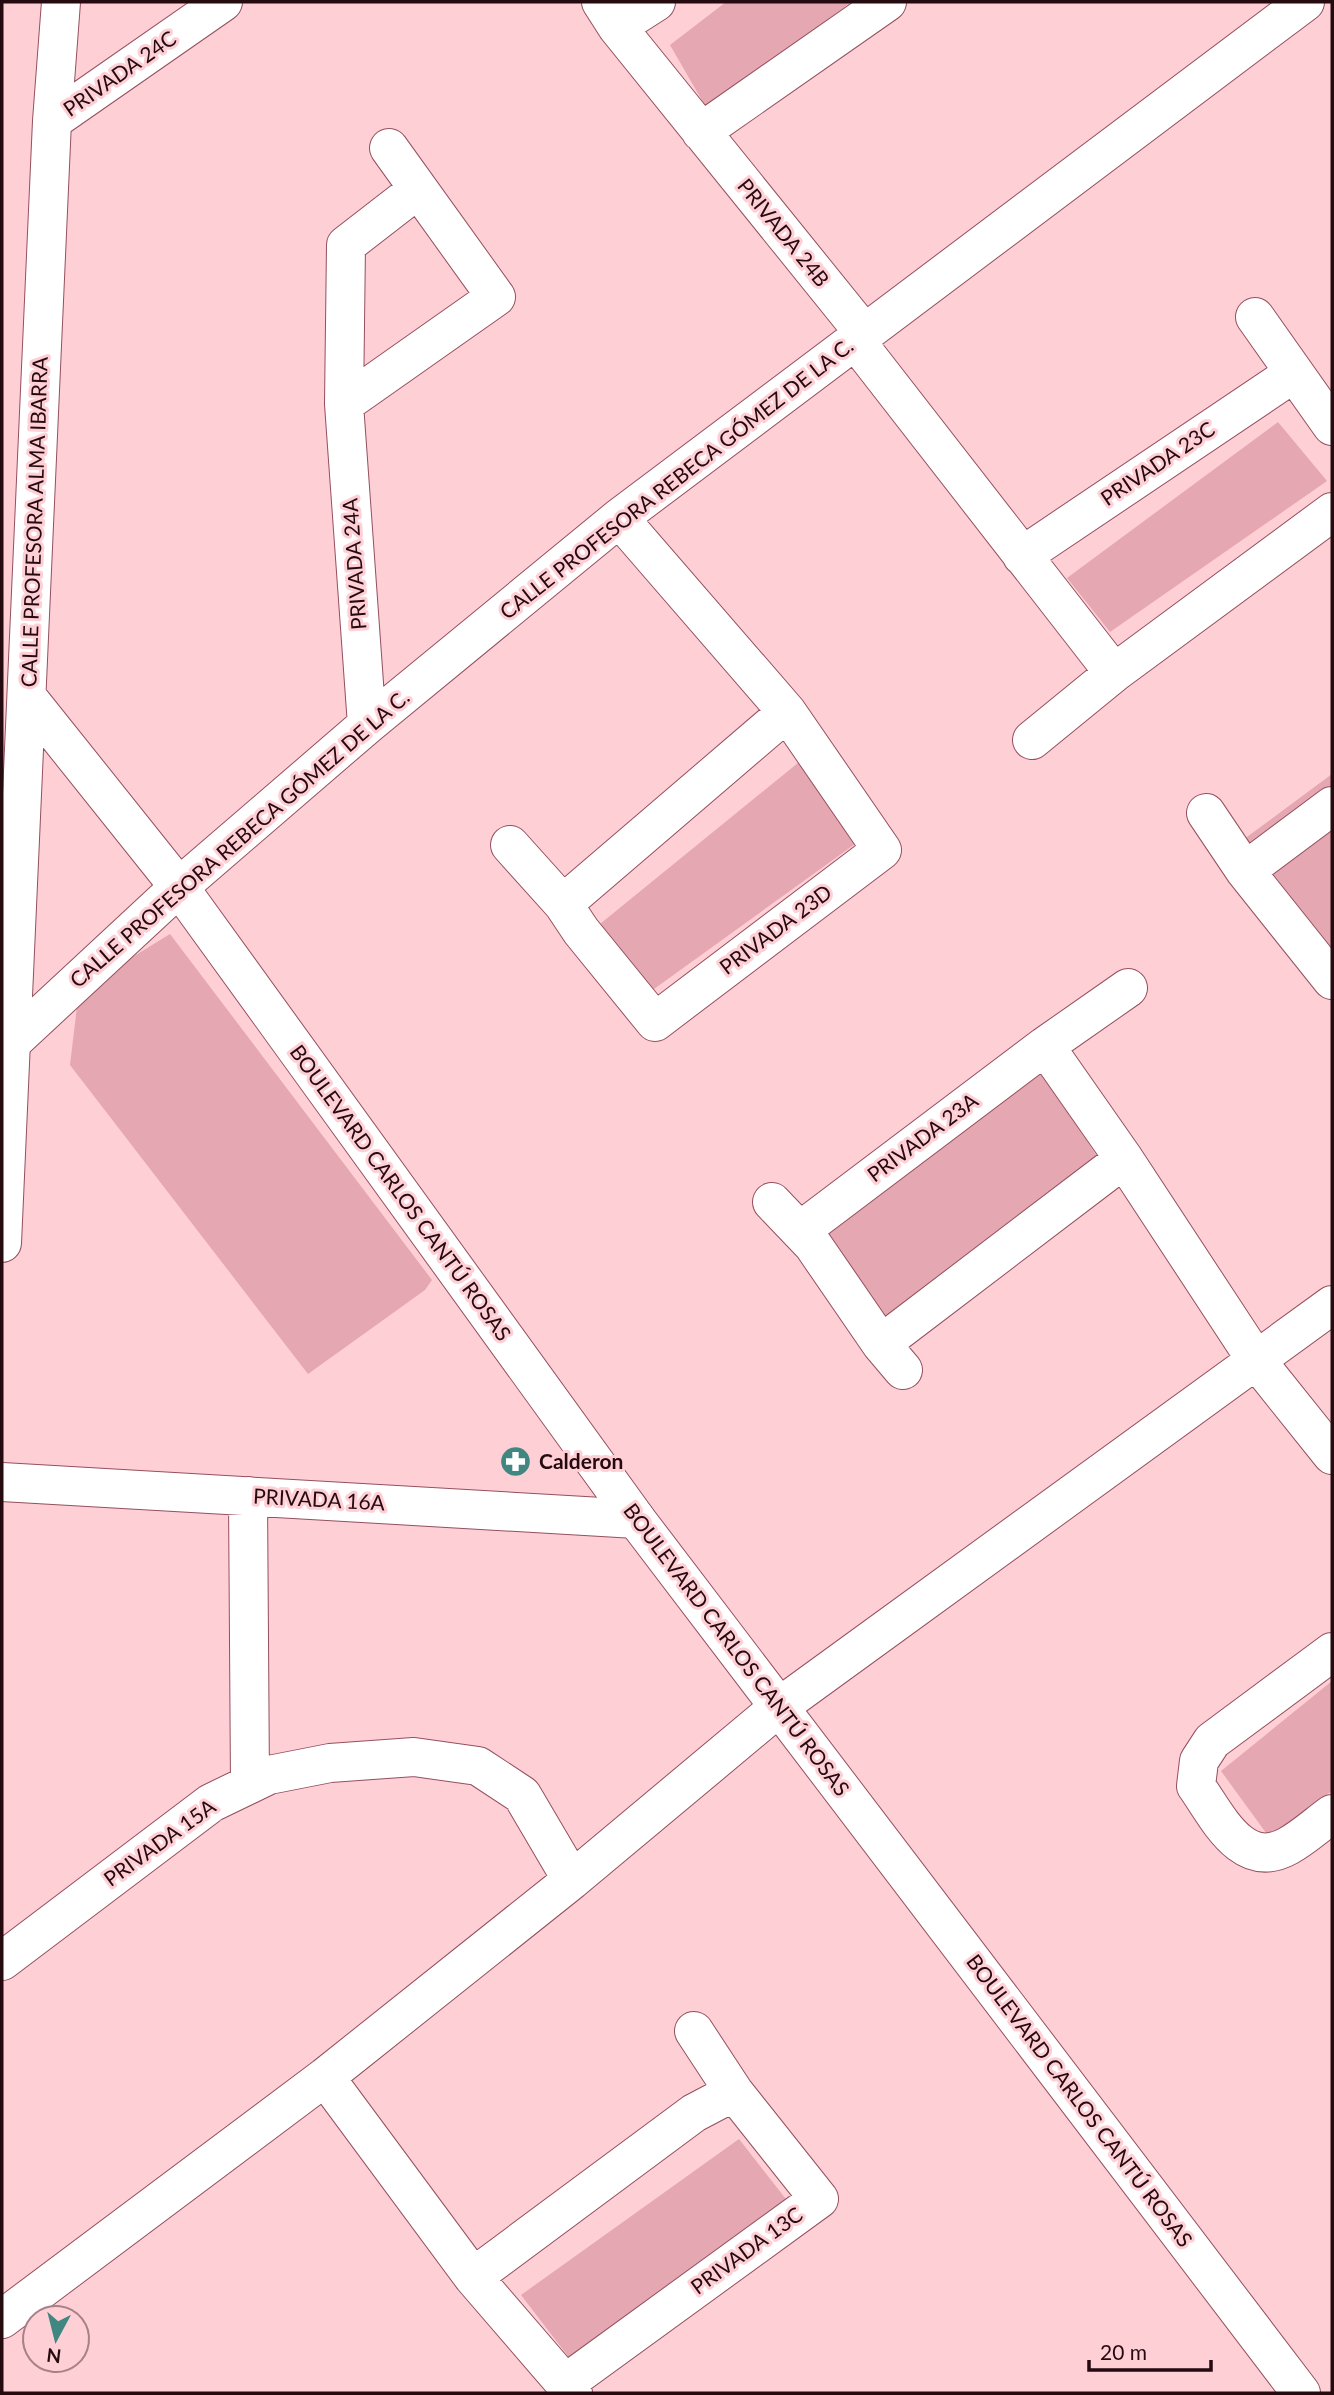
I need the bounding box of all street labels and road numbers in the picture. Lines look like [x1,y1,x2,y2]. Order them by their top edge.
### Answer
street label: PRIVADA 24C [58,25,180,121]
street label: PRIVADA 24B [733,173,835,291]
street label: CALLE PROFESORA REBECA GÓMEZ DE LA C. [494,332,858,624]
street label: CALLE PROFESORA ALMA IBARRA [15,355,52,688]
street label: PRIVADA 23C [1096,416,1219,510]
street label: PRIVADA 24A [336,497,371,631]
street label: CALLE PROFESORA REBECA GÓMEZ DE LA C. [64,684,414,992]
street label: PRIVADA 23D [714,879,836,979]
street label: BOULEVARD CARLOS CANTÚ ROSAS [285,1039,517,1345]
street label: PRIVADA 23A [862,1087,983,1187]
street label: PRIVADA 16A [253,1483,386,1514]
street label: BOULEVARD CARLOS CANTÚ ROSAS [619,1498,855,1800]
street label: PRIVADA 15A [98,1792,220,1891]
street label: BOULEVARD CARLOS CANTÚ ROSAS [962,1949,1198,2251]
street label: PRIVADA 13C [685,2201,807,2299]

